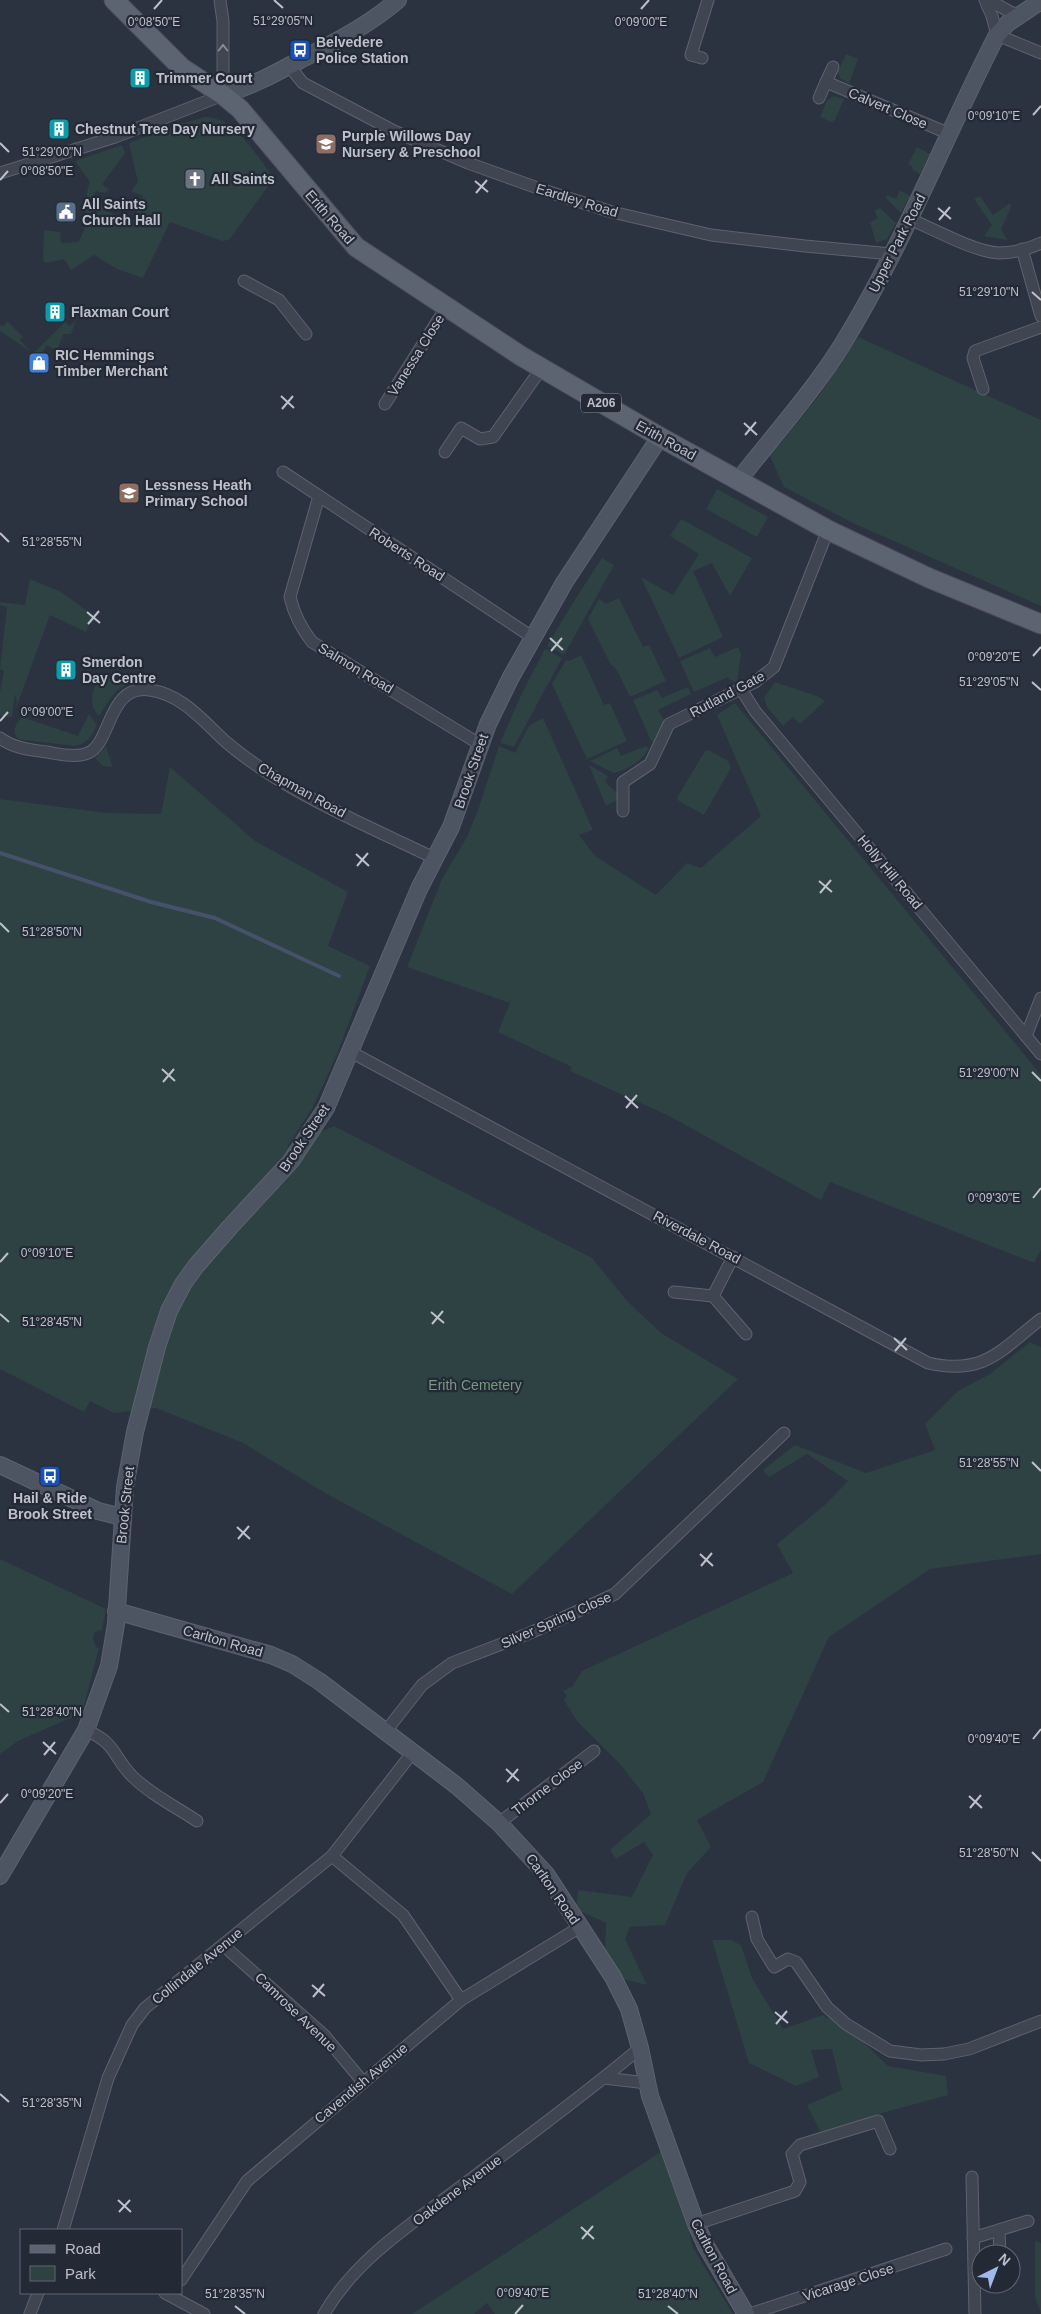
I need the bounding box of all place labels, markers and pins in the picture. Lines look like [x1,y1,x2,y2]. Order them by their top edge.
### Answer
place label: Belvedere Police Station [316,34,409,66]
bus stop icon: Belvedere Police Station [288,38,312,62]
building icon: Trimmer Court [128,66,152,90]
place label: Trimmer Court [156,70,253,86]
building icon: Chestnut Tree Day Nursery [47,117,71,141]
place label: Chestnut Tree Day Nursery [75,121,255,137]
place label: Purple Willows Day Nursery & Preschool [342,128,481,160]
school or university icon: Purple Willows Day Nursery & Preschool [314,132,338,156]
church icon: All Saints [183,167,207,191]
place label: All Saints [211,171,275,187]
place label: All Saints Church Hall [82,196,161,228]
public building icon: All Saints Church Hall [54,200,78,224]
building icon: Flaxman Court [43,300,67,324]
place label: Flaxman Court [71,304,169,320]
place label: RIC Hemmings Timber Merchant [55,347,168,379]
shop icon: RIC Hemmings Timber Merchant [27,351,51,375]
place label: Lessness Heath Primary School [145,477,252,509]
school or university icon: Lessness Heath Primary School [117,481,141,505]
place label: Smerdon Day Centre [82,654,156,686]
building icon: Smerdon Day Centre [54,658,78,682]
bus stop icon: Hail & Ride Brook Street [38,1464,62,1488]
place label: Hail & Ride Brook Street [8,1490,92,1522]

